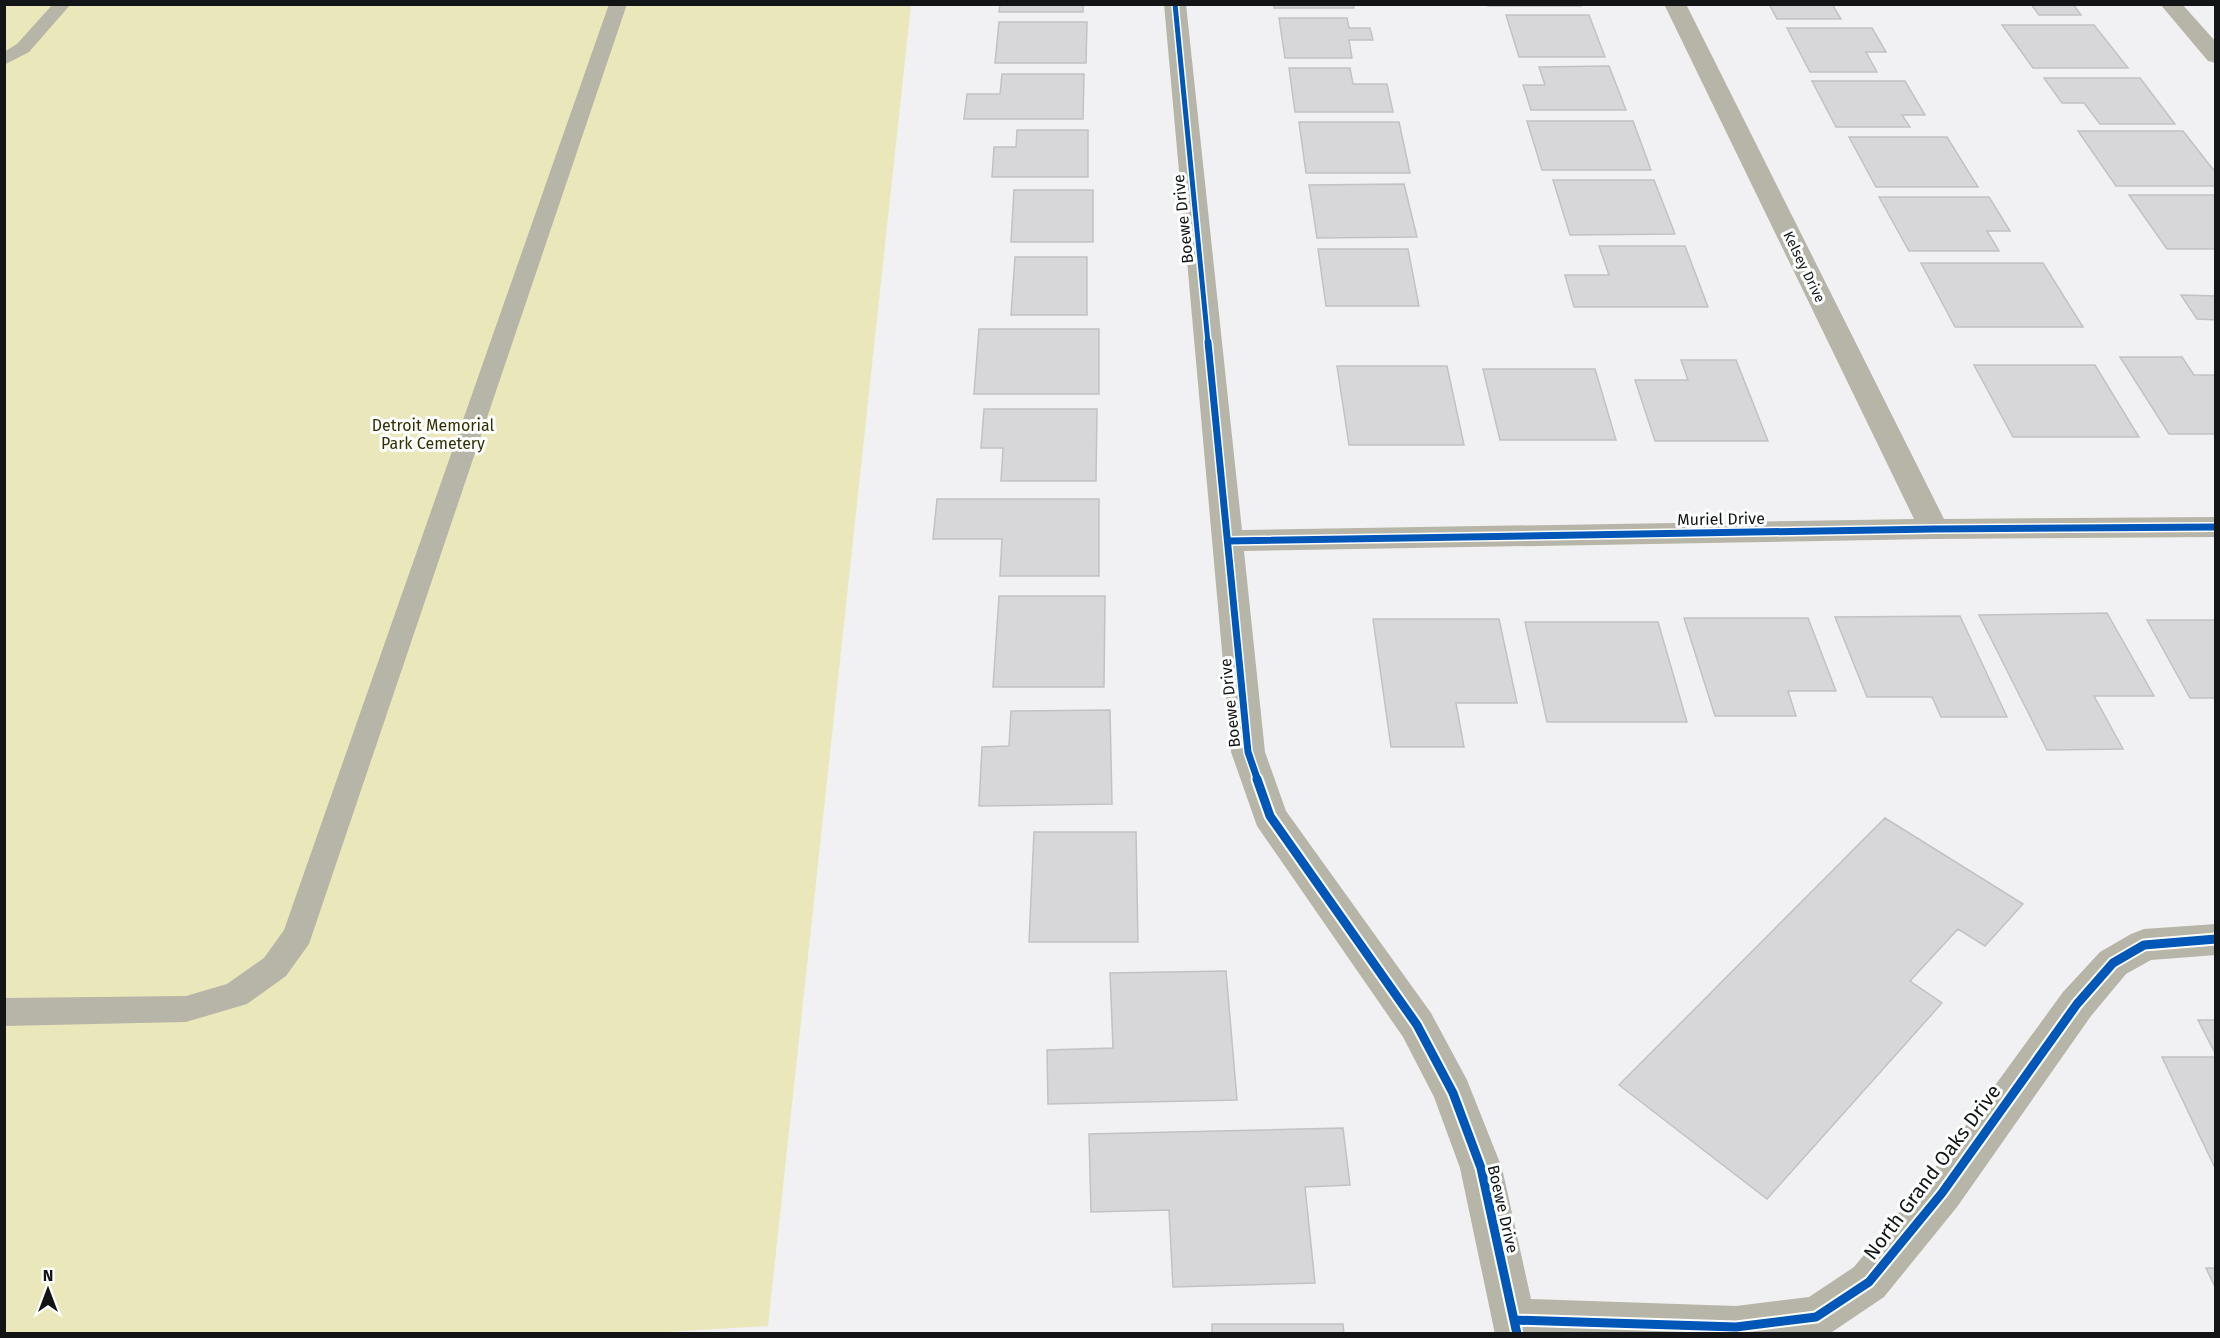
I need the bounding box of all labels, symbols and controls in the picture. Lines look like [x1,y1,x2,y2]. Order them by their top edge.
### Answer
street label: Boewe Drive [1169,173,1197,265]
street label: Kelsey Drive [1779,229,1829,305]
park label: Detroit Memorial Park Cemetery [372,416,495,453]
street label: Muriel Drive [1677,509,1765,529]
street label: Boewe Drive [1216,657,1244,749]
street label: North Grand Oaks Drive [1858,1080,2006,1264]
street label: Boewe Drive [1484,1163,1522,1255]
north arrow [18,1260,78,1320]
text: N [43,1266,53,1285]

